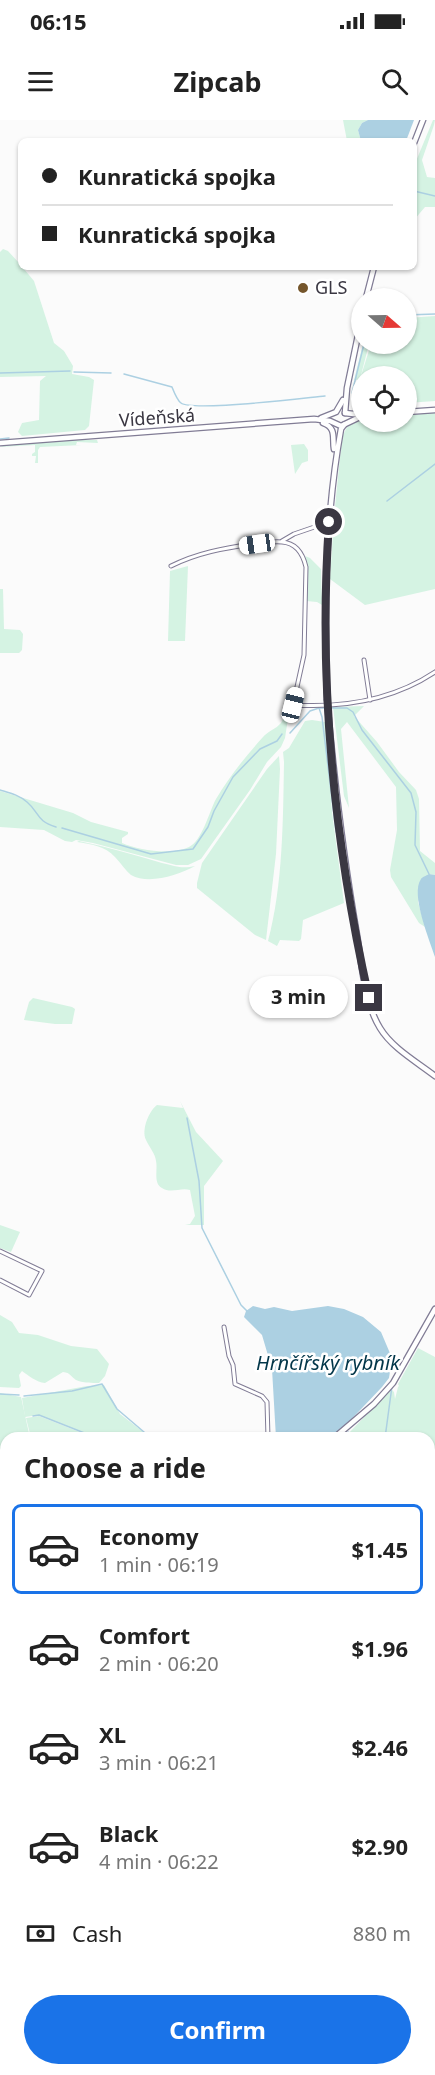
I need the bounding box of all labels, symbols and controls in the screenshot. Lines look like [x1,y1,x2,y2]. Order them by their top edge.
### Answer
text: 06:15 [30,6,87,36]
text: Zipcab [174,63,261,100]
icon: menu [24,65,57,98]
icon: search [378,65,411,98]
text: Kunratická spojka [78,161,276,191]
text: Kunratická spojka [78,219,276,249]
place label: GLS [315,275,348,299]
marker: GLS [296,281,310,295]
north arrow [351,288,417,354]
map controls [351,288,417,432]
button: locate [351,366,417,432]
street label: Vídeňská [118,402,196,432]
route start [315,508,342,535]
car [238,533,276,555]
car [280,685,306,725]
callout: 3 min [249,977,348,1019]
text: 3 min [271,983,326,1010]
route end [355,984,382,1011]
water label: Hrnčířský rybník [256,1349,401,1376]
text: Choose a ride [24,1449,206,1486]
text: Economy [99,1521,198,1551]
icon: car [27,1522,81,1576]
text: $1.45 [351,1534,408,1564]
text: 1 min · 06:19 [99,1551,219,1578]
text: Comfort [99,1620,190,1650]
icon: car [27,1621,81,1675]
text: $1.96 [351,1633,408,1663]
text: 2 min · 06:20 [99,1650,219,1677]
text: XL [99,1719,126,1749]
icon: car [27,1720,81,1774]
text: $2.46 [351,1732,408,1762]
text: 3 min · 06:21 [99,1749,219,1776]
text: Black [99,1818,158,1848]
icon: car [27,1819,81,1873]
text: $2.90 [351,1831,408,1861]
text: 4 min · 06:22 [99,1848,219,1875]
icon: cash [24,1917,57,1950]
text: Cash [72,1918,122,1948]
text: 880 m [353,1920,411,1947]
button: Confirm [24,1995,411,2064]

